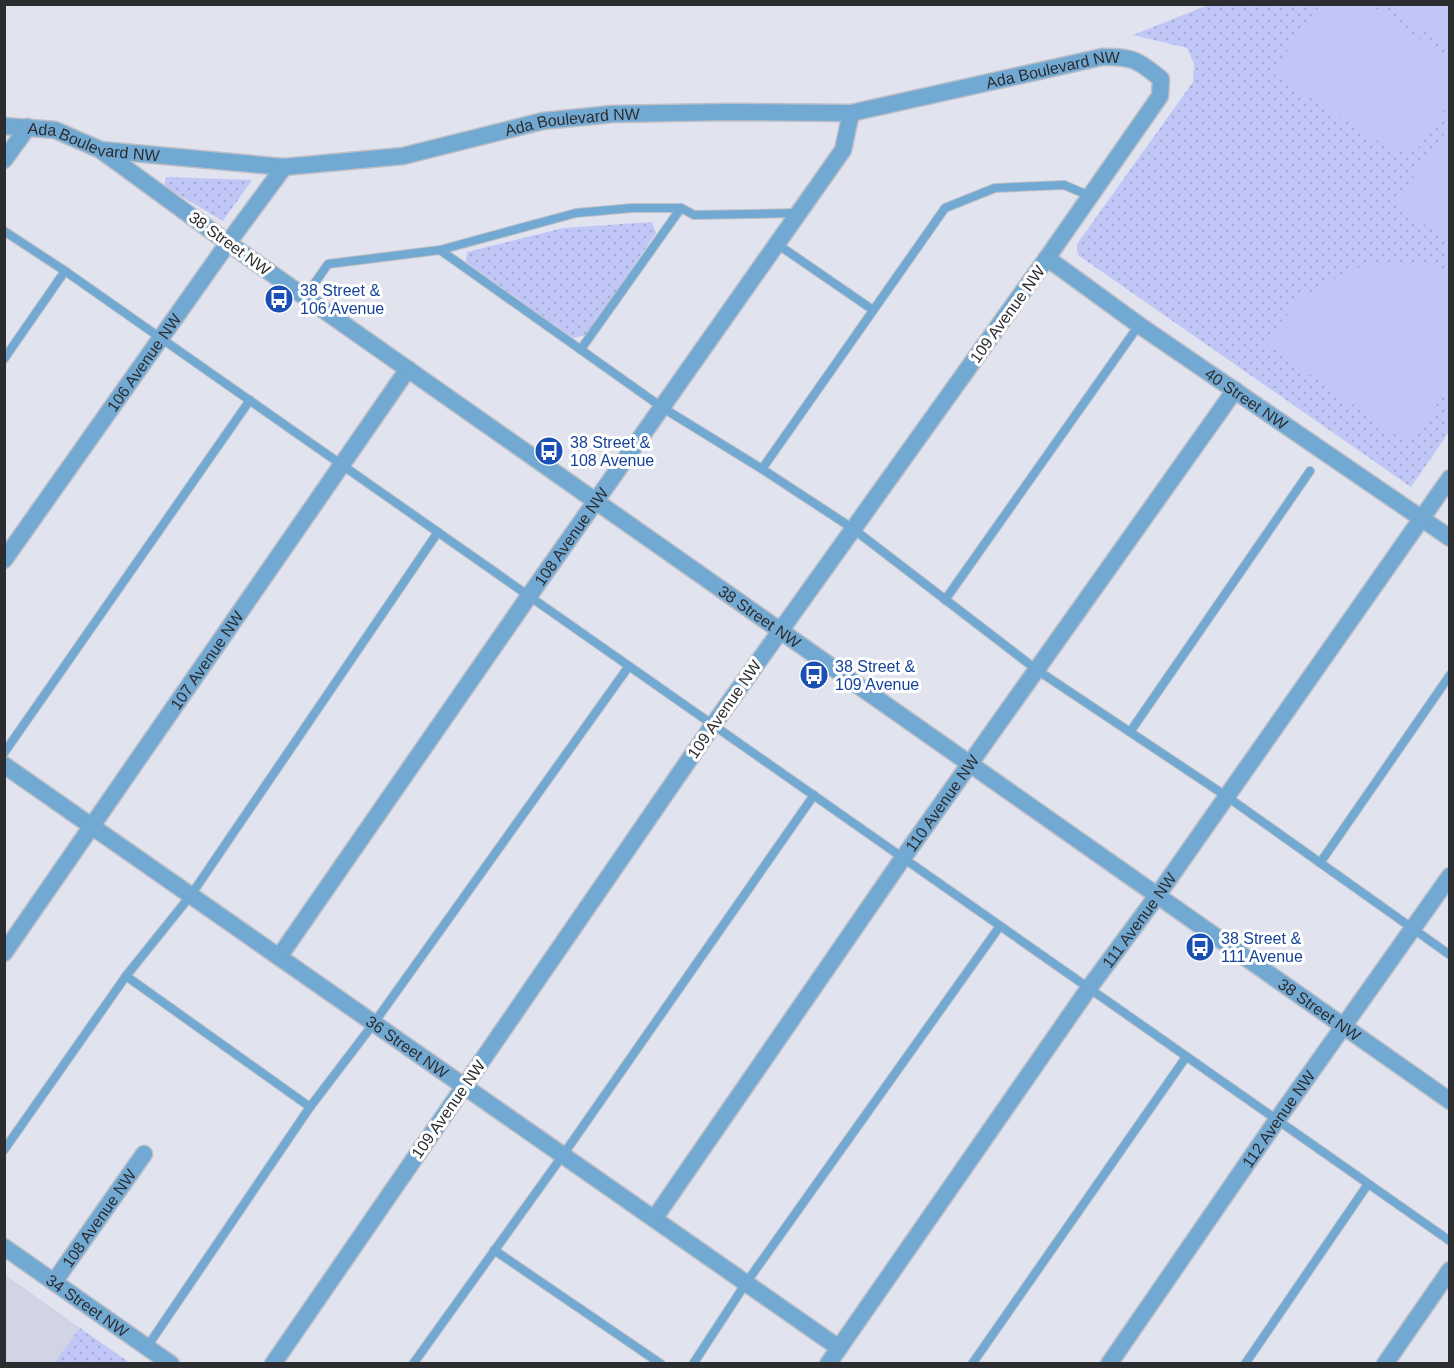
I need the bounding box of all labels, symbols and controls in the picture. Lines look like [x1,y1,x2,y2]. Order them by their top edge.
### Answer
street label: Ada Boulevard NW [985,49,1121,92]
street label: Ada Boulevard NW [503,106,641,139]
street label: Ada Boulevard NW [27,120,161,164]
street label: 38 Street NW [186,208,274,279]
street label: 109 Avenue NW [967,262,1049,366]
place label: 38 Street & 106 Avenue [300,282,384,317]
bus stop icon: 38 Street & 106 Avenue [263,283,295,315]
street label: 106 Avenue NW [104,310,185,415]
street label: 40 Street NW [1202,365,1291,434]
place label: 38 Street & 108 Avenue [570,434,654,469]
bus stop icon: 38 Street & 108 Avenue [533,435,565,467]
street label: 108 Avenue NW [531,484,612,589]
street label: 38 Street NW [715,582,804,652]
street label: 107 Avenue NW [167,607,247,713]
street label: 109 Avenue NW [684,656,765,761]
place label: 38 Street & 109 Avenue [835,658,919,693]
bus stop icon: 38 Street & 109 Avenue [798,659,830,691]
street label: 110 Avenue NW [902,751,983,855]
street label: 111 Avenue NW [1099,869,1180,971]
place label: 38 Street & 111 Avenue [1221,930,1303,965]
bus stop icon: 38 Street & 111 Avenue [1184,931,1216,963]
street label: 38 Street NW [1275,975,1364,1045]
street label: 36 Street NW [363,1013,452,1082]
street label: 109 Avenue NW [408,1056,489,1161]
street label: 112 Avenue NW [1239,1067,1319,1171]
street label: 108 Avenue NW [59,1166,140,1271]
street label: 34 Street NW [43,1271,132,1341]

